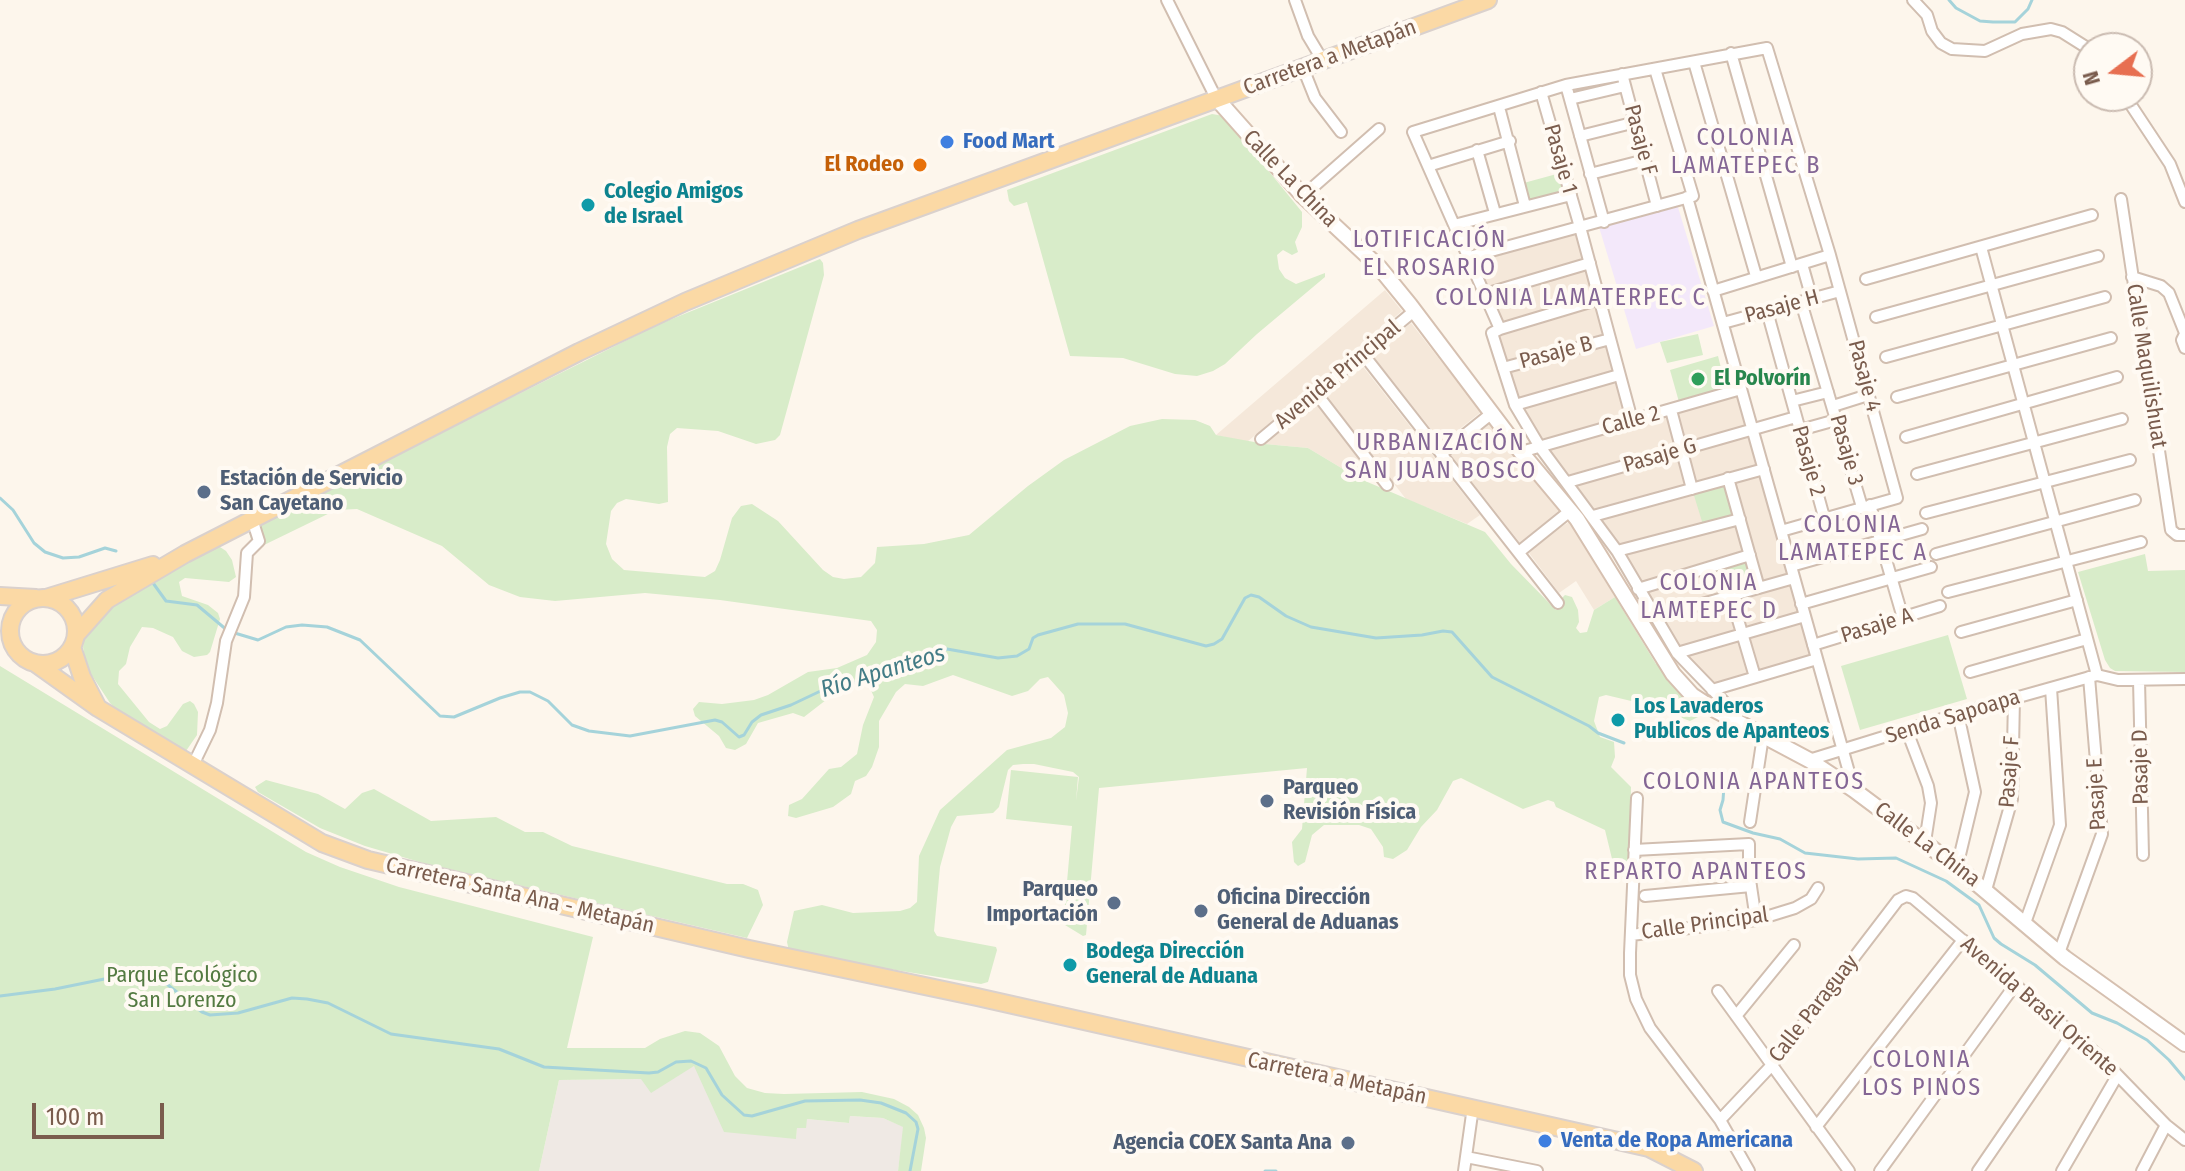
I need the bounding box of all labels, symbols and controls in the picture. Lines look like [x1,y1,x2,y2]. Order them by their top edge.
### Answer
street label: Carretera a Metapán [1240,14,1420,102]
north arrow [2073,32,2153,112]
text: N [2077,68,2106,88]
street label: Pasaje F [1618,102,1662,178]
street label: Pasaje 1 [1538,121,1582,197]
district label: COLONIA LAMATEPEC B [1671,124,1821,180]
street label: Calle La China [1237,125,1343,233]
place label: Food Mart [963,129,1055,155]
marker: Food Mart [938,133,956,151]
place label: El Rodeo [825,152,904,178]
marker: El Rodeo [911,156,929,174]
place label: Colegio Amigos de Israel [604,179,743,230]
marker: Colegio Amigos de Israel [579,196,597,214]
district label: LOTIFICACIÓN EL ROSARIO [1353,226,1507,282]
street label: Calle Maquilishuat [2120,282,2172,450]
district label: COLONIA LAMATERPEC C [1435,284,1707,312]
street label: Pasaje H [1742,284,1822,330]
street label: Avenida Principal [1270,315,1406,435]
street label: Pasaje B [1517,331,1595,375]
street label: Pasaje 4 [1842,337,1886,415]
place label: El Polvorín [1714,366,1811,392]
marker: El Polvorín [1689,370,1707,388]
street label: Calle 2 [1599,401,1663,441]
street label: Pasaje 3 [1823,412,1869,488]
street label: Pasaje 2 [1785,423,1831,499]
district label: URBANIZACIÓN SAN JUAN BOSCO [1345,429,1537,485]
street label: Pasaje G [1620,433,1700,479]
place label: Estación de Servicio San Cayetano [220,466,403,518]
marker: Estación de Servicio San Cayetano [195,483,213,501]
district label: COLONIA LAMATEPEC A [1778,511,1928,567]
district label: COLONIA LAMTEPEC D [1640,569,1778,625]
street label: Pasaje A [1838,603,1916,649]
water label: Río Apanteos [817,639,949,705]
street label: Senda Sapoapa [1883,684,2023,750]
place label: Los Lavaderos Publicos de Apanteos [1634,694,1829,746]
marker: Los Lavaderos Publicos de Apanteos [1609,711,1627,729]
street label: Pasaje D [2127,729,2155,805]
street label: Pasaje F [1994,735,2026,809]
street label: Pasaje E [2082,757,2112,831]
district label: COLONIA APANTEOS [1643,768,1865,796]
place label: Parqueo Revisión Física [1283,775,1416,826]
marker: Parqueo Revisión Física [1258,792,1276,810]
street label: Calle La China [1869,797,1985,893]
street label: Carretera Santa Ana - Metapán [383,852,657,940]
district label: REPARTO APANTEOS [1584,858,1808,886]
place label: Parqueo Importación [987,877,1098,928]
place label: Oficina Dirección General de Aduanas [1217,885,1399,936]
marker: Parqueo Importación [1105,894,1123,912]
marker: Oficina Dirección General de Aduanas [1192,902,1210,920]
street label: Calle Principal [1640,902,1770,946]
street label: Avenida Brasil Oriente [1955,931,2123,1083]
place label: Bodega Dirección General de Aduana [1086,939,1258,990]
street label: Calle Paraguay [1764,950,1864,1068]
marker: Bodega Dirección General de Aduana [1061,956,1079,974]
park label: Parque Ecológico San Lorenzo [106,963,258,1014]
district label: COLONIA LOS PINOS [1862,1046,1982,1102]
street label: Carretera a Metapán [1245,1047,1429,1111]
scale bar [36,1087,168,1137]
text: 100 m [46,1103,104,1131]
place label: Venta de Ropa Americana [1561,1128,1793,1154]
place label: Agencia COEX Santa Ana [1113,1130,1332,1156]
marker: Venta de Ropa Americana [1536,1132,1554,1150]
marker: Agencia COEX Santa Ana [1339,1134,1357,1152]

